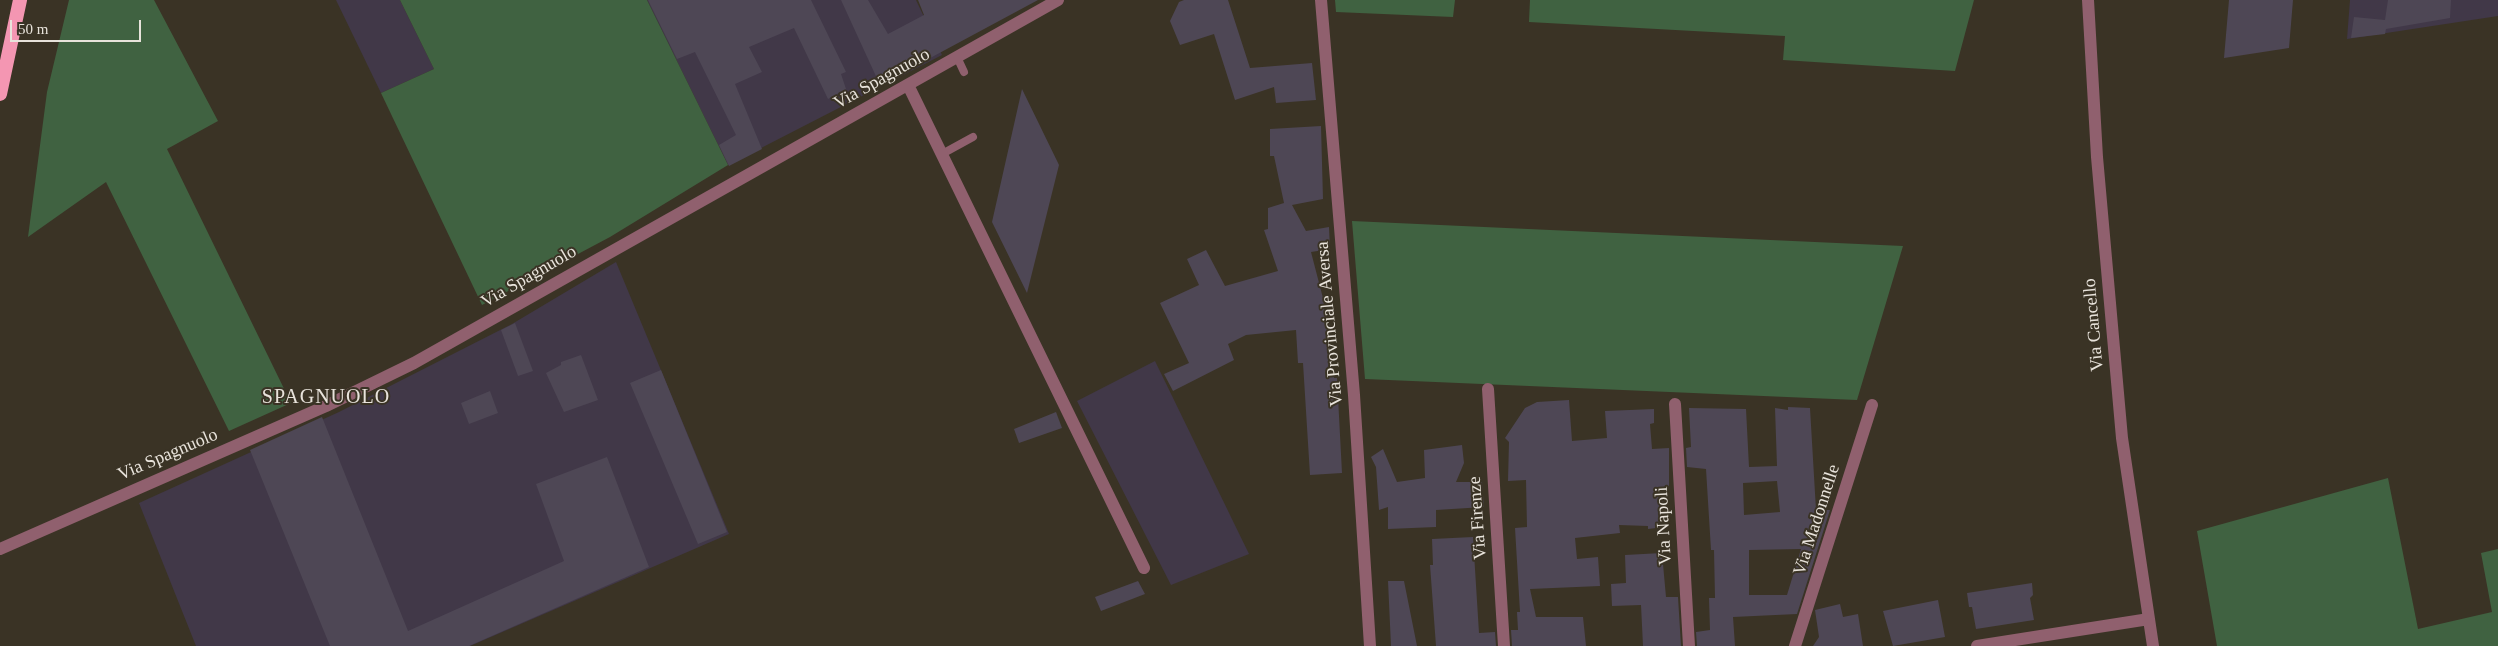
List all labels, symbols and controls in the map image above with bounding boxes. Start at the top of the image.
scale bar [12,10,144,42]
text: 50 m [18,21,48,37]
street label: Via Spagnuolo [830,44,934,114]
street label: Via Spagnuolo [478,241,580,313]
street label: Via Provinciale Aversa [1312,241,1348,407]
street label: Via Cancello [2079,278,2109,372]
district label: SPAGNUOLO [261,386,391,410]
street label: Via Spagnuolo [115,424,221,486]
street label: Via Madonnelle [1789,462,1845,578]
street label: Via Firenze [1464,476,1492,560]
street label: Via Napoli [1651,486,1677,566]

